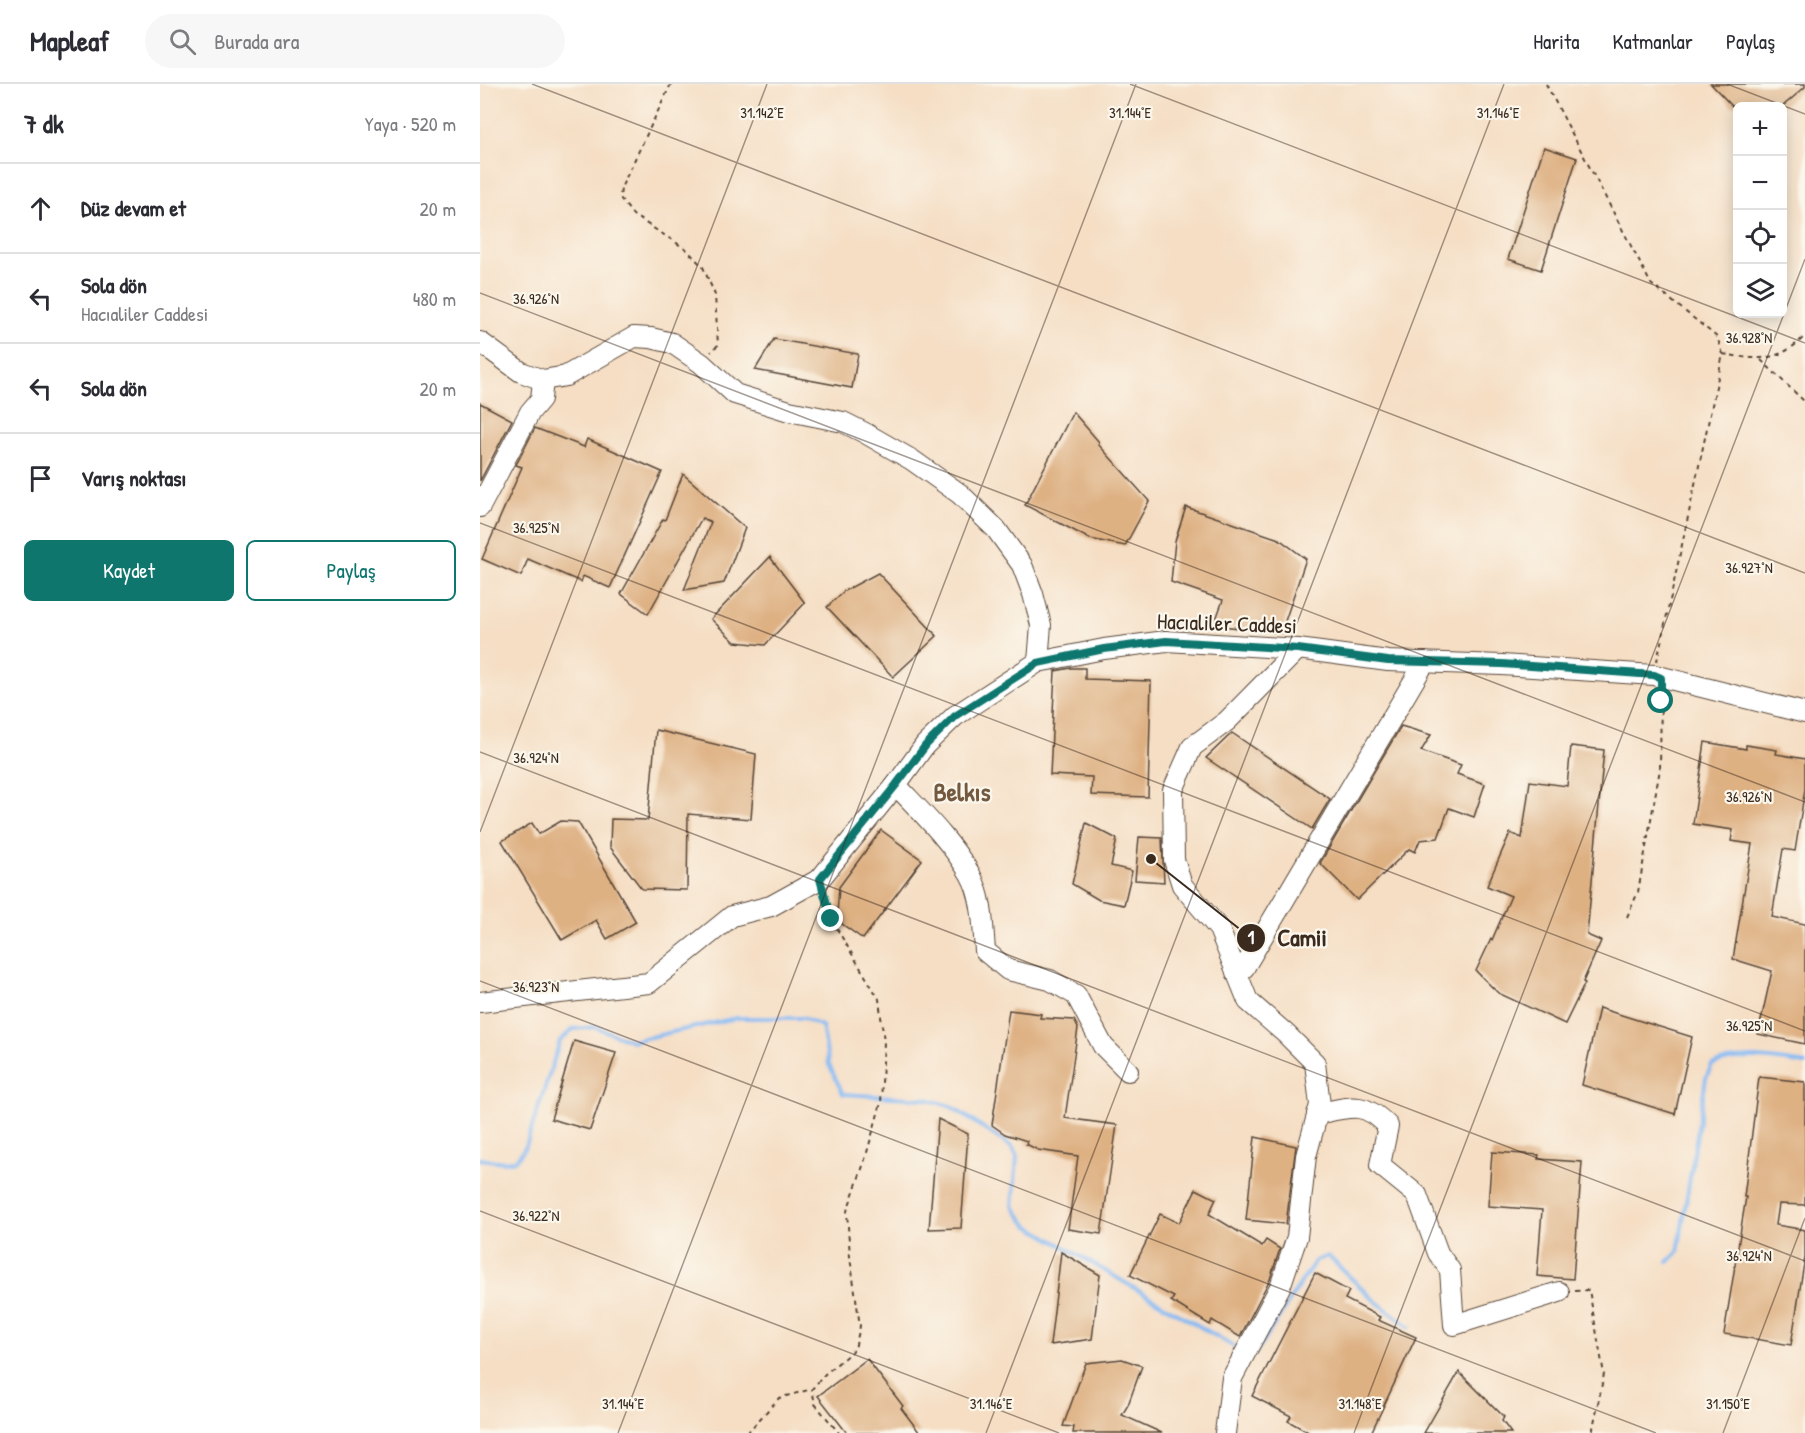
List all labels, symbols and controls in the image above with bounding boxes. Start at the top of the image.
search box [145,14,565,68]
text: Mapleaf [30,22,109,60]
icon: search [166,25,199,58]
text: Burada ara [214,26,299,56]
text: Harita [1533,27,1580,56]
text: Katmanlar [1613,27,1693,56]
text: Paylaş [1726,27,1775,56]
text: 31.142°E [740,102,784,123]
text: 31.144°E [1109,102,1151,123]
text: 31.146°E [1477,102,1520,123]
map controls [1733,102,1787,318]
button: + [1733,102,1787,156]
text: 7 dk [24,106,64,141]
text: Yaya · 520 m [365,110,456,137]
button: − [1733,156,1787,210]
icon: ahead [24,192,57,225]
text: Düz devam et [81,193,186,223]
text: 20 m [419,195,456,222]
button: locate [1733,210,1787,264]
button: layers [1733,264,1787,318]
text: Sola dön [81,270,147,300]
icon: left [24,282,57,315]
text: 480 m [413,285,456,312]
text: 36.926°N [513,288,559,309]
text: Hacıaliler Caddesi [81,300,208,327]
text: 36.928°N [1726,327,1772,348]
icon: left [24,372,57,405]
text: Sola dön [81,373,147,403]
text: 20 m [419,375,456,402]
icon: arrive [24,462,57,495]
text: Varış noktası [81,463,186,493]
text: 36.925°N [513,517,559,538]
button: Kaydet [24,540,234,601]
button: Paylaş [246,540,456,601]
text: 36.927°N [1725,557,1773,578]
street label: Hacıaliler Caddesi [1157,606,1297,640]
route start [1647,687,1673,713]
text: 36.924°N [513,747,559,768]
district label: Belkıs [933,774,991,809]
text: 36.926°N [1726,786,1772,807]
route end [817,905,843,931]
callout: Camii [1236,917,1339,959]
text: Camii [1277,921,1327,953]
text: 1 [1248,925,1255,950]
text: 36.923°N [513,976,559,997]
text: 36.925°N [1726,1015,1772,1036]
text: 36.922°N [513,1205,559,1226]
text: 36.924°N [1726,1245,1772,1266]
text: 31.144°E [602,1393,644,1414]
text: 31.146°E [970,1393,1013,1414]
text: 31.148°E [1338,1393,1382,1414]
text: 31.150°E [1706,1393,1750,1414]

